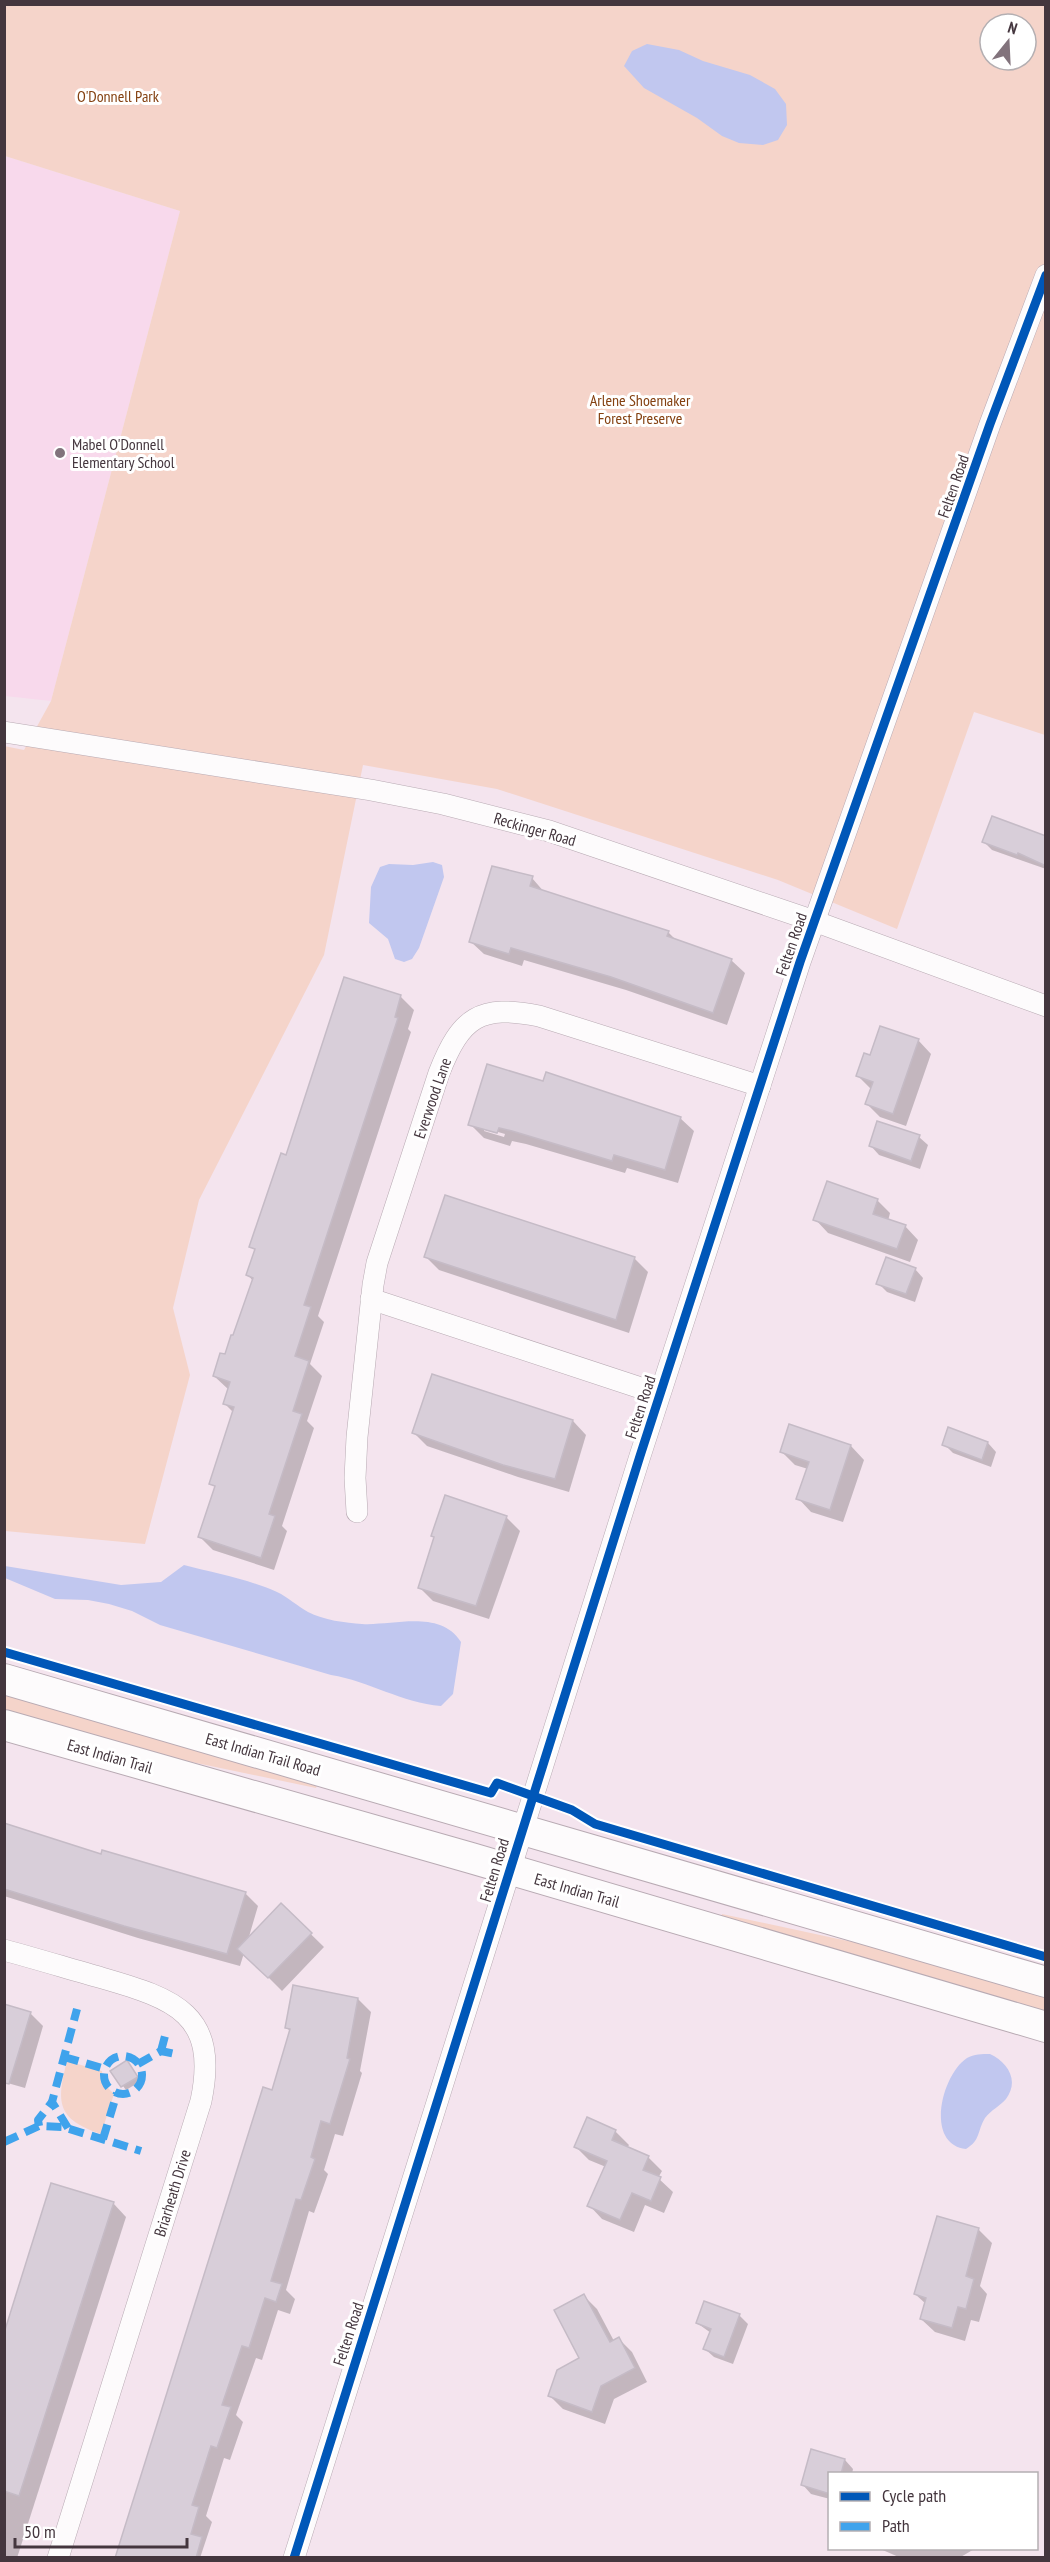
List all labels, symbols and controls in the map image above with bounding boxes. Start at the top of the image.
north arrow [978,12,1038,72]
text: N [1005,17,1020,39]
park label: O'Donnell Park [77,86,160,106]
park label: Arlene Shoemaker Forest Preserve [590,390,691,428]
place label: Mabel O'Donnell Elementary School [72,434,175,472]
marker: Mabel O'Donnell Elementary School [53,446,67,460]
street label: Felten Road [933,452,973,520]
street label: Reckinger Road [492,808,578,850]
street label: Felten Road [771,910,811,978]
street label: Everwood Lane [409,1055,455,1141]
street label: Felten Road [620,1373,660,1441]
street label: East Indian Trail Road [203,1728,323,1780]
street label: East Indian Trail [65,1734,155,1778]
street label: Felten Road [475,1836,513,1904]
street label: East Indian Trail [532,1868,622,1912]
street label: Briarheath Drive [149,2147,195,2239]
street label: Felten Road [328,2300,368,2368]
legend [828,2472,1038,2550]
text: Cycle path [882,2484,946,2507]
scale bar [15,2511,188,2549]
text: Path [882,2514,910,2537]
text: 50 m [24,2520,56,2543]

